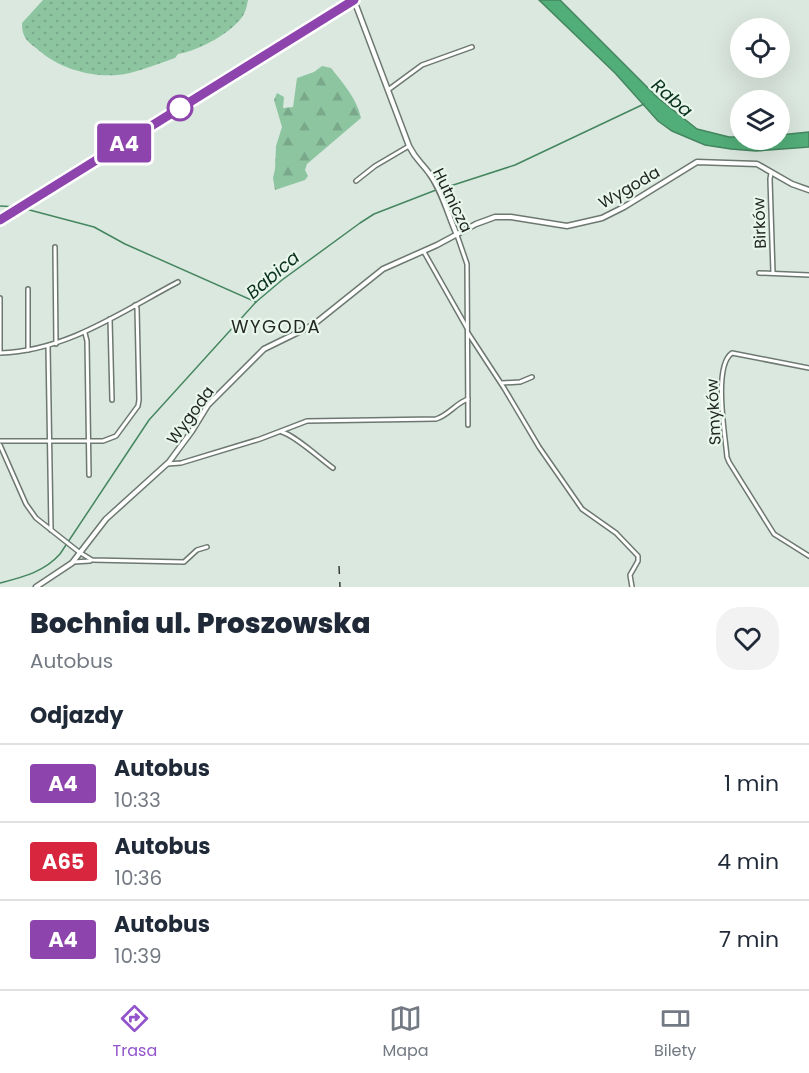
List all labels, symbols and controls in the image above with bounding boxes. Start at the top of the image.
map controls [730,18,790,150]
button: locate [730,18,790,78]
water label: Raba [646,73,698,123]
button: layers [730,90,790,150]
unlabelled marker [167,95,193,121]
line badge: A4 [97,124,151,162]
text: A4 [109,129,139,158]
street label: Wygoda [594,161,664,214]
street label: Hutnicza [427,164,478,236]
street label: Birków [747,197,772,249]
water label: Babica [241,245,305,304]
district label: WYGODA [231,314,321,339]
street label: Smyków [700,378,727,446]
street label: Wygoda [161,381,219,449]
text: Bochnia ul. Proszowska [30,604,371,643]
button: heart [716,607,779,670]
text: Autobus [30,647,113,675]
text: Odjazdy [30,700,123,731]
text: Autobus [114,753,210,784]
text: 1 min [724,768,779,799]
text: A4 [48,769,78,798]
text: 10:33 [114,786,161,814]
text: Autobus [115,831,211,862]
text: 4 min [717,846,779,877]
text: A65 [42,847,85,876]
text: 10:36 [115,864,162,892]
text: Autobus [114,909,210,940]
text: 7 min [719,924,779,955]
text: A4 [48,925,78,954]
text: 10:39 [114,942,162,970]
tab: Trasa [113,1002,157,1063]
tab: Mapa [382,1002,429,1063]
tab: Bilety [654,1002,696,1063]

